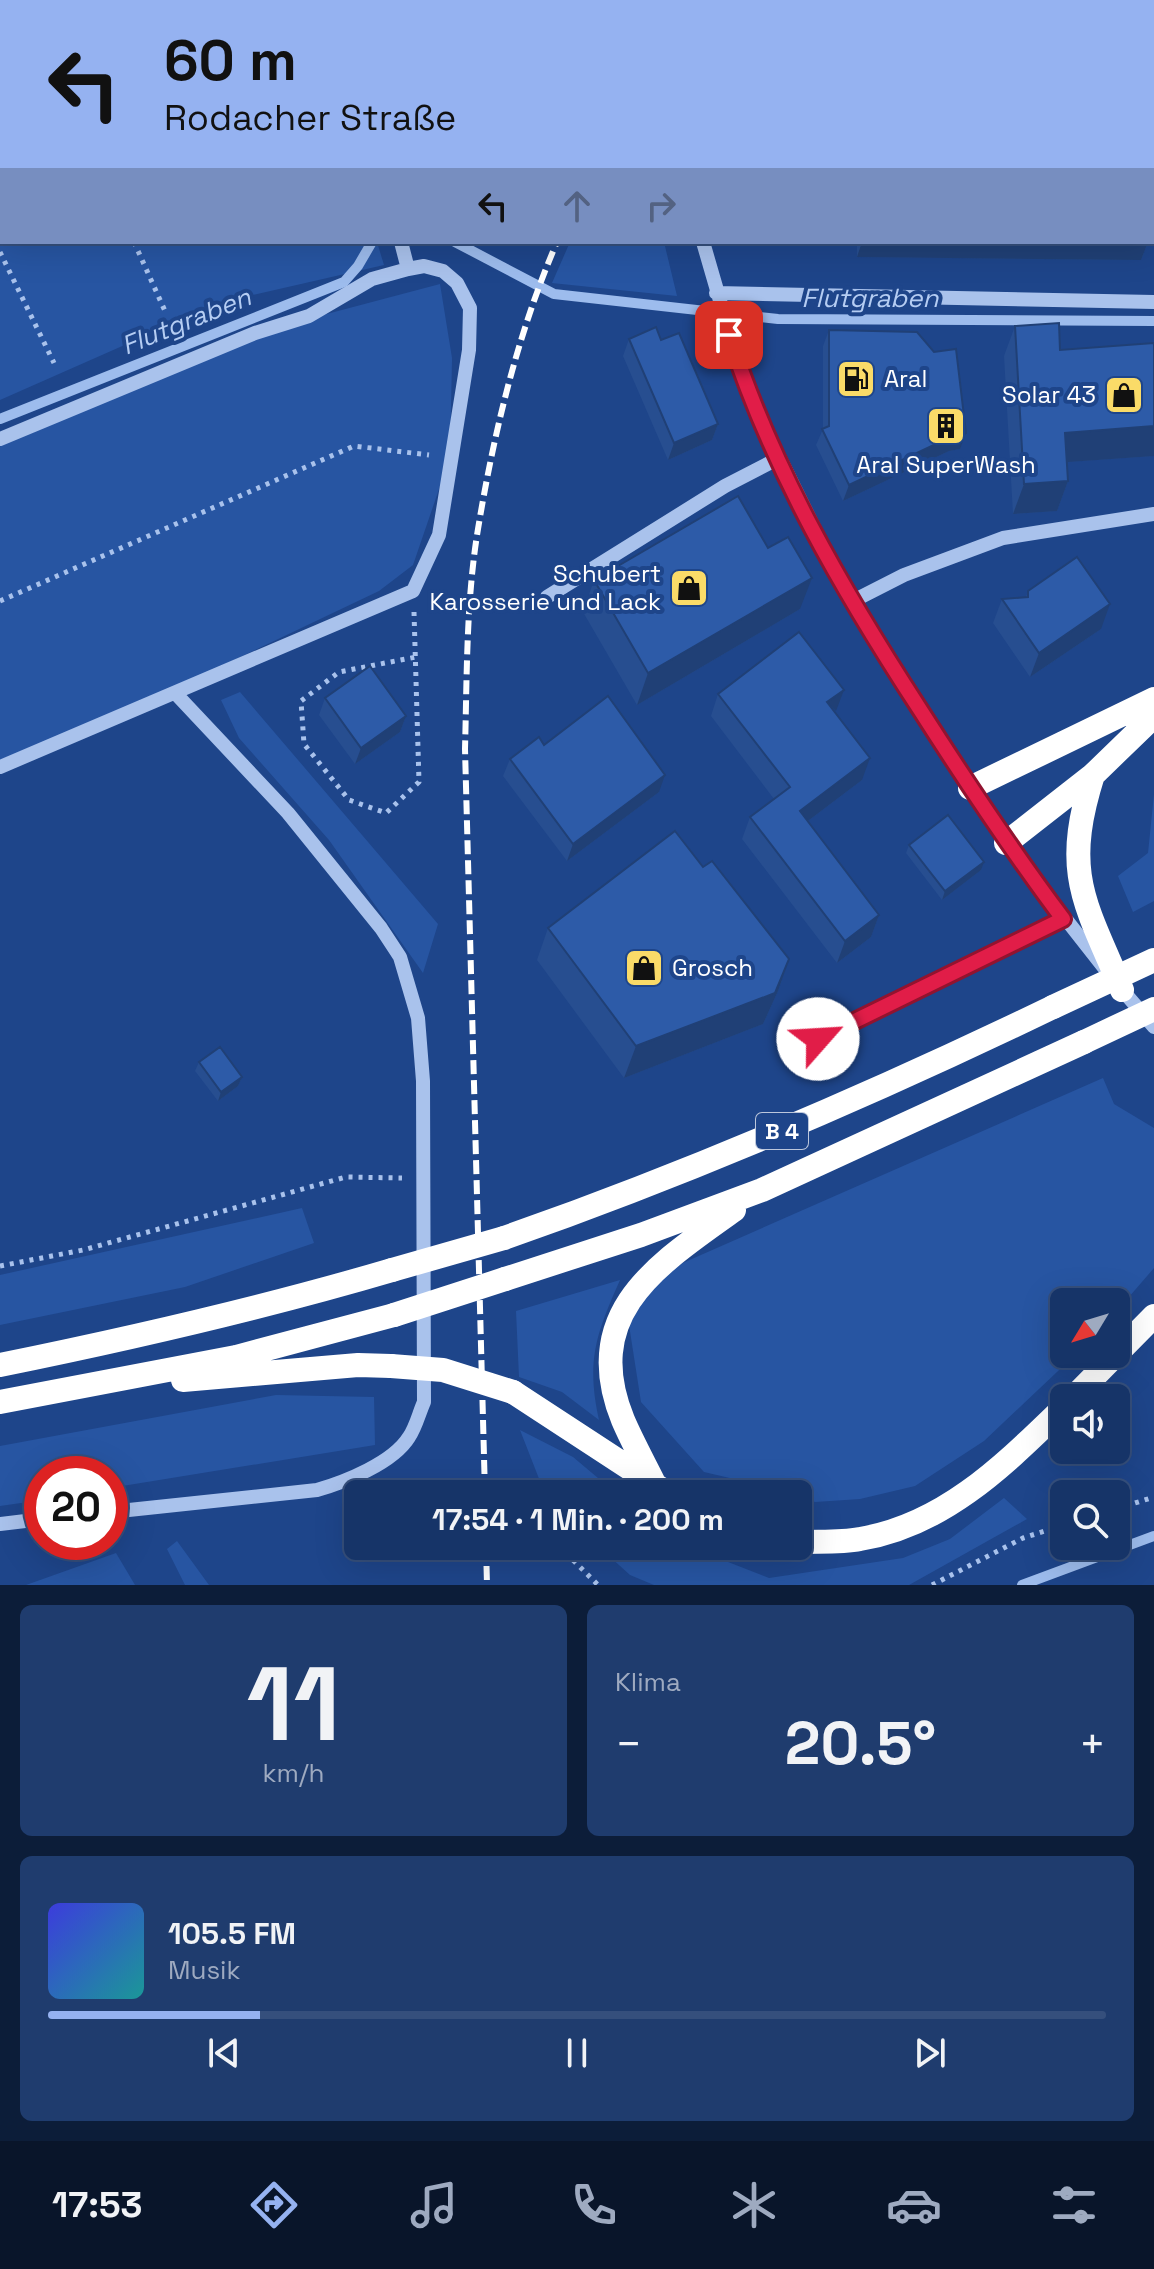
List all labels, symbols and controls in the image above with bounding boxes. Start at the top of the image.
text: 60 m [164,25,297,96]
icon: left [32,32,136,136]
text: Rodacher Straße [164,95,456,141]
icon: left [471,184,515,228]
icon: ahead [555,184,599,228]
icon: right [639,184,683,228]
water label: Flutgraben [116,279,257,362]
water label: Flutgraben [802,281,939,315]
pin [695,301,763,369]
icon: arrive [707,313,751,357]
fuel station icon: Aral [835,358,877,400]
place label: Aral [884,363,927,394]
shop icon: Solar 43 [1103,374,1145,416]
place label: Solar 43 [1002,379,1096,410]
building icon: Aral SuperWash [925,405,967,447]
place label: Aral SuperWash [856,449,1036,480]
place label: Schubert Karosserie und Lack [429,558,661,617]
shop icon: Schubert Karosserie und Lack [668,567,710,609]
shop icon: Grosch [623,947,665,989]
place label: Grosch [672,952,753,983]
position arrow [776,997,860,1081]
road number: B 4 [756,1113,808,1149]
north arrow [1050,1288,1130,1368]
map controls [1050,1288,1130,1560]
button: sound [1050,1384,1130,1464]
speed limit sign: 20 [24,1456,128,1560]
button: search [1050,1480,1130,1560]
text: 17:54 · 1 Min. · 200 m [432,1500,724,1539]
text: 11 [246,1638,341,1770]
text: Klima [615,1665,681,1699]
text: 20.5° [785,1705,936,1782]
text: − [615,1716,642,1772]
text: + [1079,1716,1106,1772]
text: km/h [263,1756,324,1790]
text: 105.5 FM [168,1914,296,1953]
text: Musik [168,1953,240,1987]
icon: previous [202,2031,246,2075]
icon: pause [555,2031,599,2075]
icon: next [908,2031,952,2075]
icon: directions [246,2177,302,2233]
icon: music [406,2177,462,2233]
icon: phone [566,2177,622,2233]
icon: climate [726,2177,782,2233]
icon: car [886,2177,942,2233]
icon: filters [1046,2177,1102,2233]
text: 17:53 [52,2182,142,2228]

